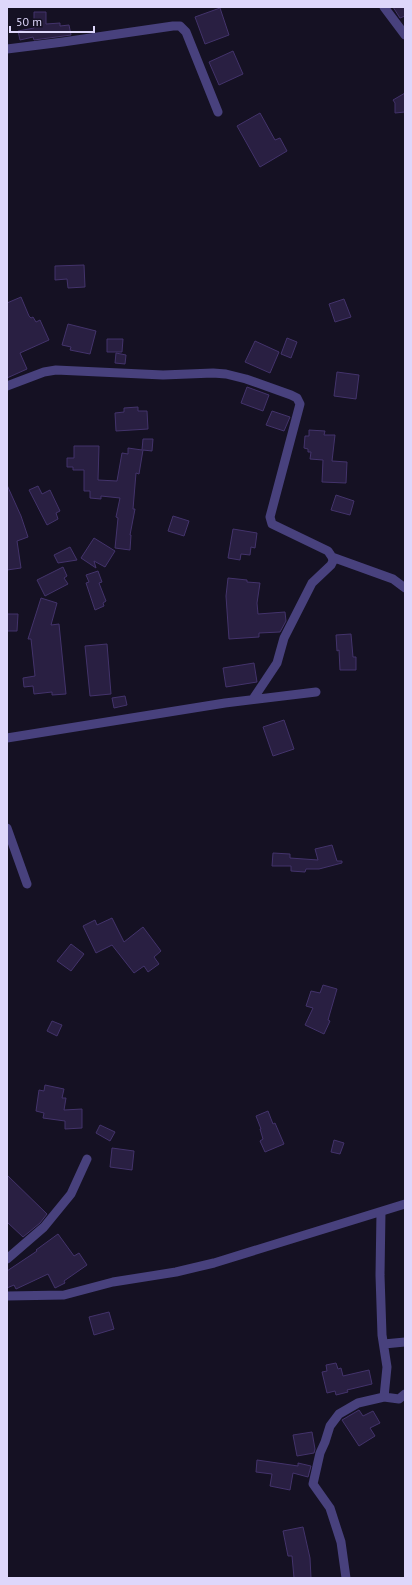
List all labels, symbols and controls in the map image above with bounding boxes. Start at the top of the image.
scale bar [10,8,94,34]
text: 50 m [16,14,42,29]

